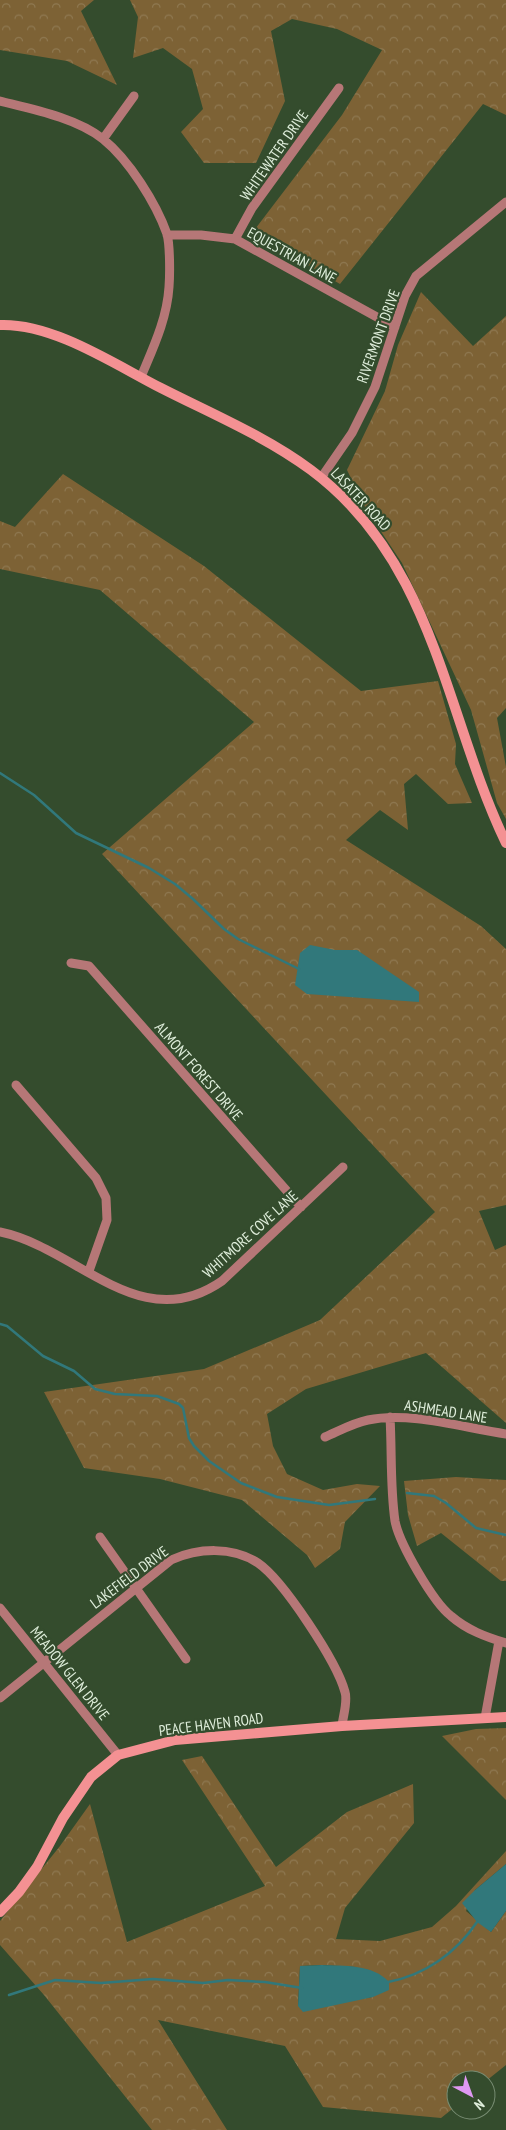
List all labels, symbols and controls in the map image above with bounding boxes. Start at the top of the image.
street label: WHITEWATER DRIVE [236,106,312,204]
street label: EQUESTRIAN LANE [244,223,340,287]
street label: RIVERMONT DRIVE [352,286,404,386]
street label: LASATER ROAD [327,464,395,535]
street label: ALMONT FOREST DRIVE [151,1018,247,1124]
street label: WHITMORE COVE LANE [198,1186,302,1282]
street label: ASHMEAD LANE [403,1395,489,1427]
street label: LAKEFIELD DRIVE [86,1542,172,1612]
street label: MEADOW GLEN DRIVE [26,1622,114,1724]
street label: PEACE HAVEN ROAD [158,1708,265,1740]
north arrow [446,2070,496,2120]
text: N [471,2096,488,2114]

